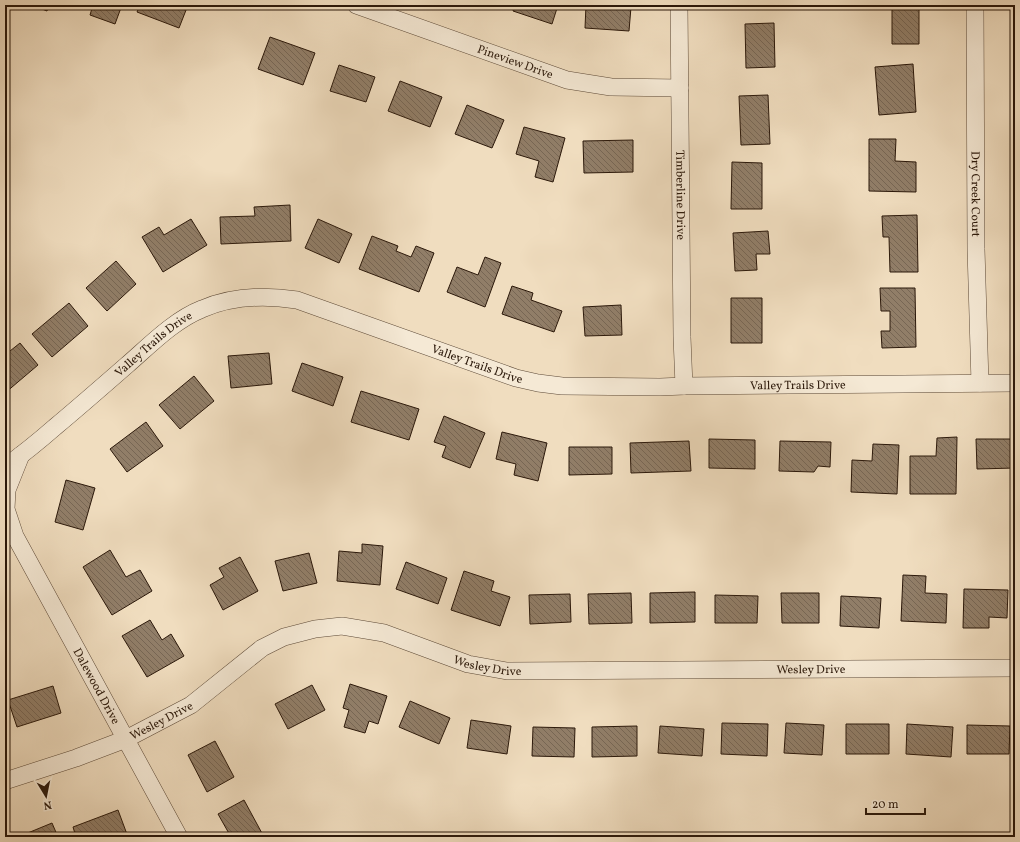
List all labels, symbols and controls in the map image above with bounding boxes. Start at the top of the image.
street label: Pineview Drive [475,42,555,84]
street label: Timberline Drive [671,150,688,240]
street label: Dry Creek Court [967,151,983,237]
street label: Valley Trails Drive [112,308,196,381]
street label: Valley Trails Drive [429,341,524,388]
street label: Valley Trails Drive [750,378,846,394]
street label: Dalewood Drive [69,646,123,728]
street label: Wesley Drive [451,652,522,680]
street label: Wesley Drive [776,662,846,678]
street label: Wesley Drive [128,698,196,744]
north arrow [26,776,66,816]
scale bar [866,790,925,816]
text: N [42,796,53,812]
text: 20 m [872,797,899,813]

